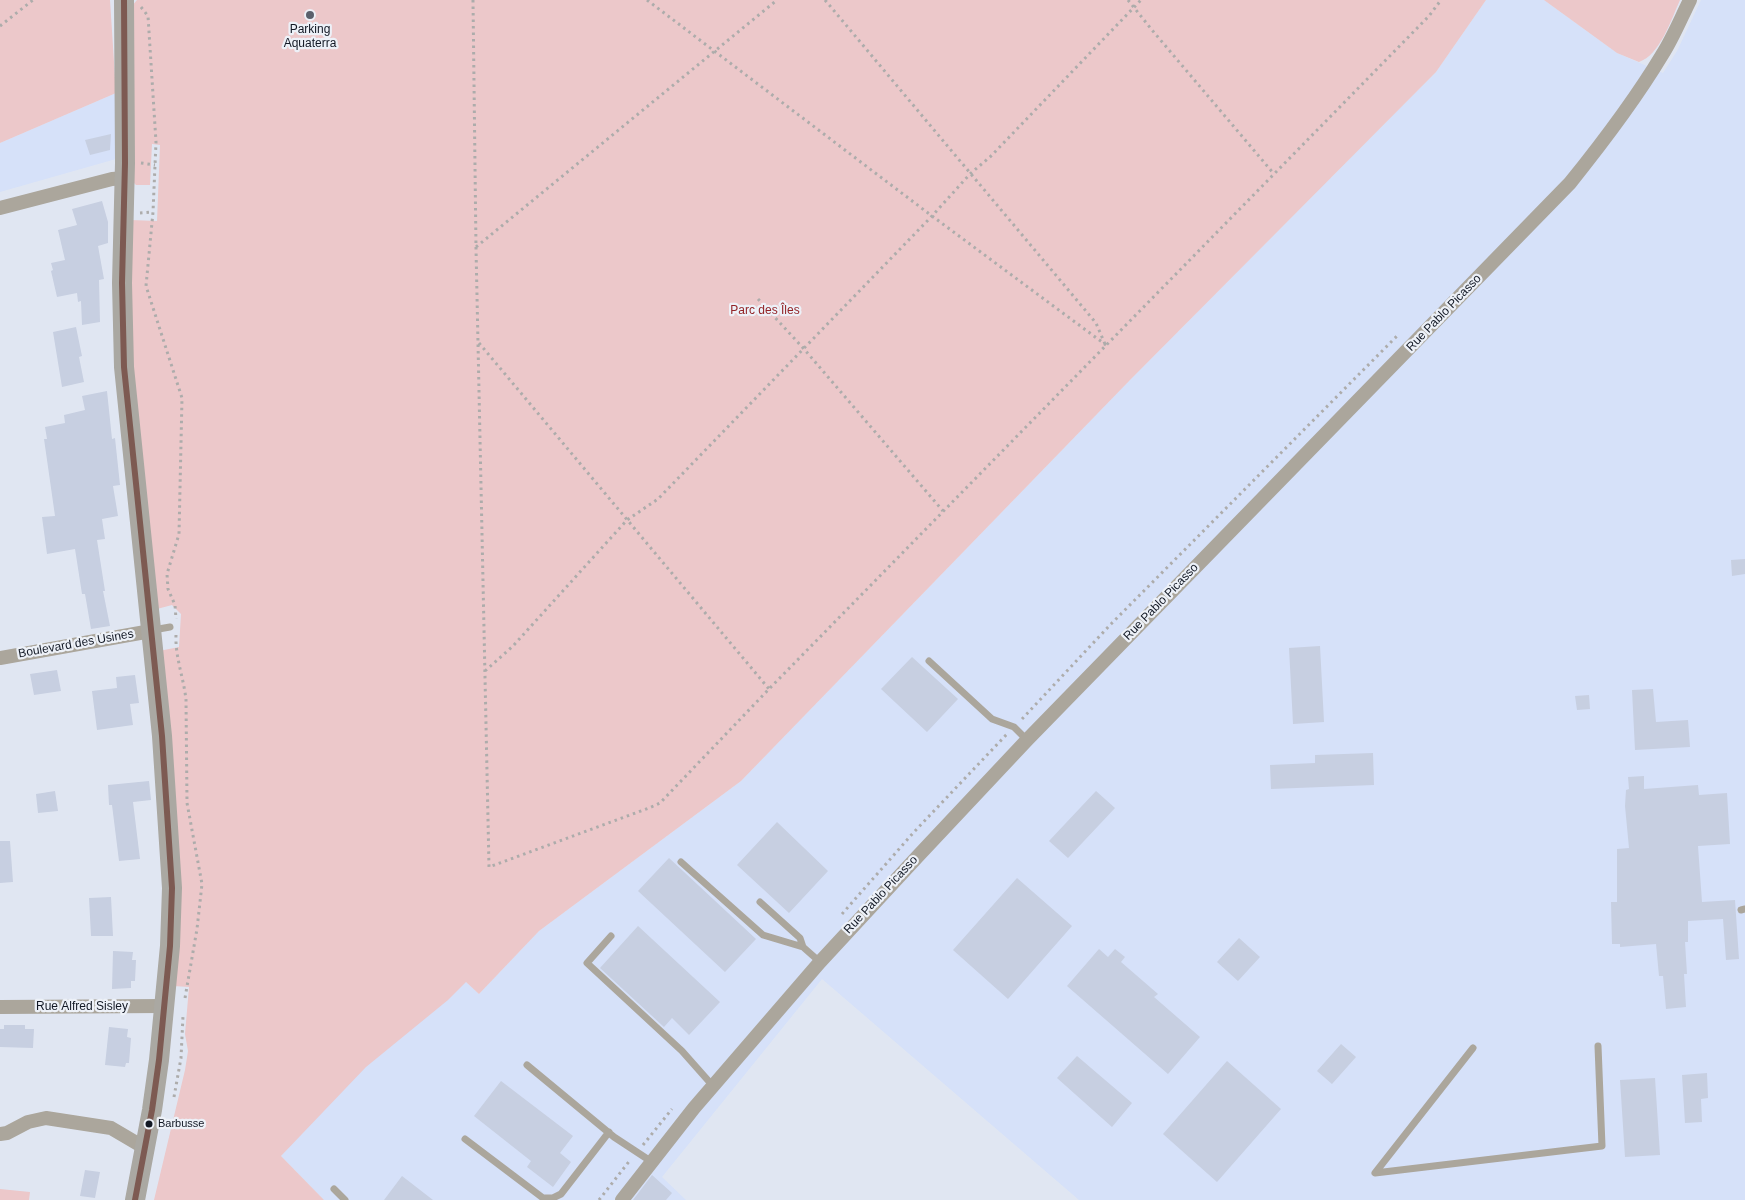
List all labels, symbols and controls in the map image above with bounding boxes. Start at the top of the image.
marker: Parking Aquaterra [304,9,316,21]
place label: Parking Aquaterra [284,23,336,51]
street label: Rue Pablo Picasso [1404,272,1484,354]
park label: Parc des Îles [730,304,800,318]
street label: Rue Pablo Picasso [1121,561,1201,643]
street label: Boulevard des Usines [17,627,135,661]
street label: Rue Pablo Picasso [841,853,921,937]
street label: Rue Alfred Sisley [36,1000,128,1014]
place label: Barbusse [158,1117,204,1131]
marker: Barbusse [144,1119,154,1129]

